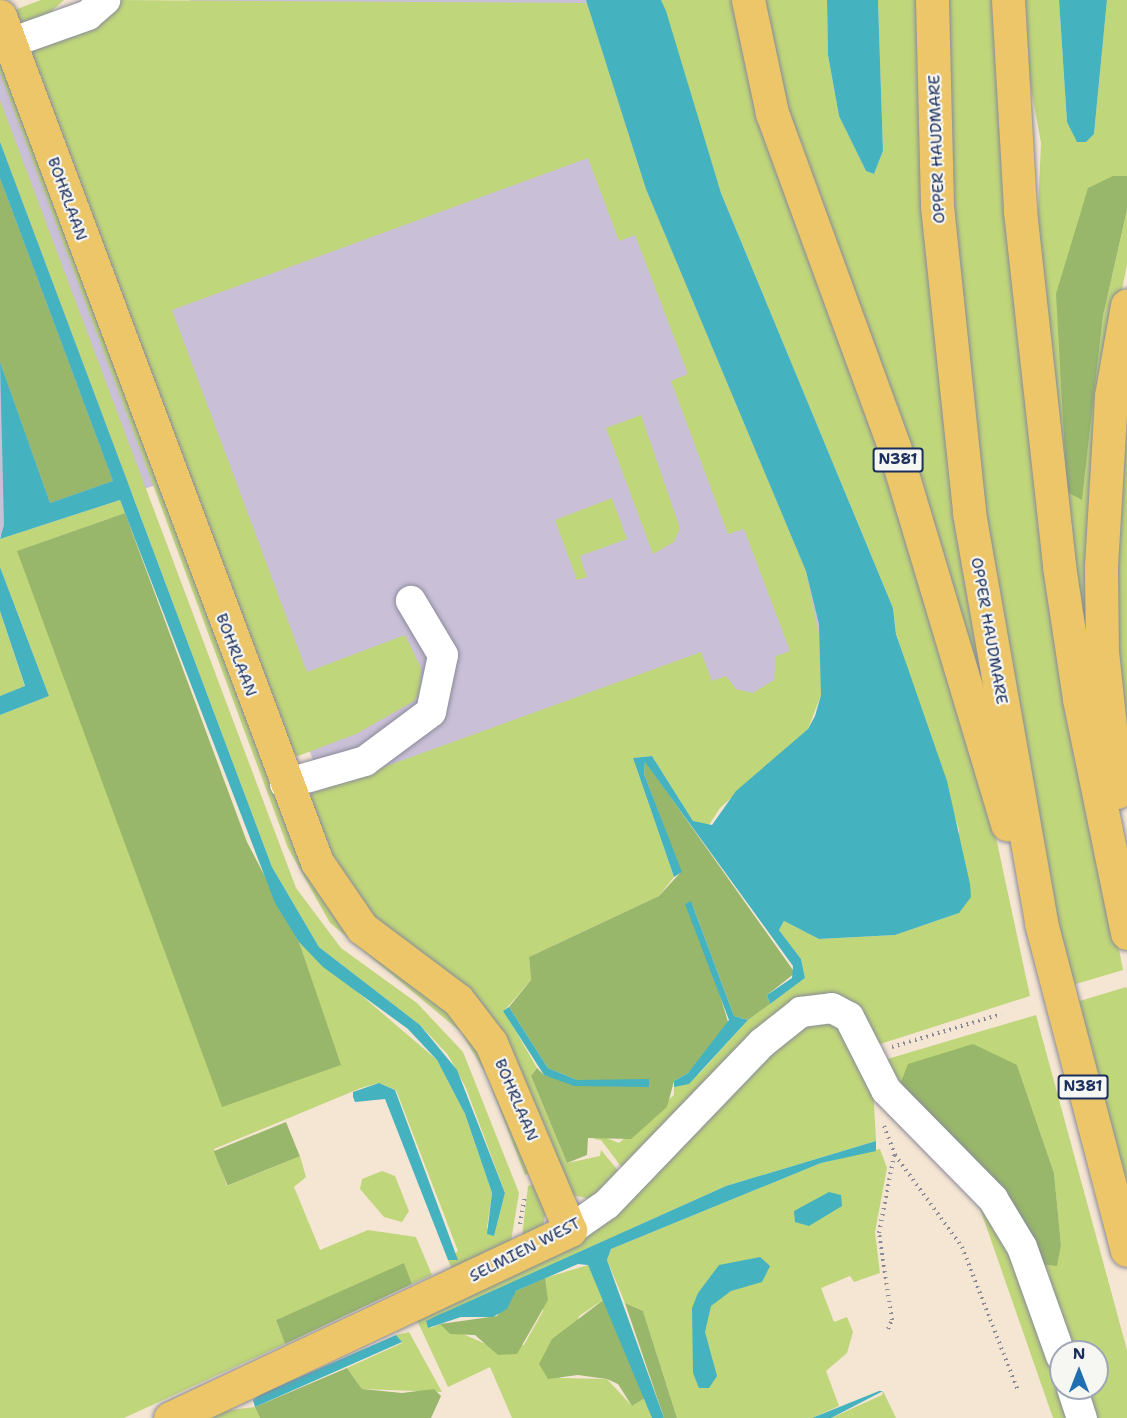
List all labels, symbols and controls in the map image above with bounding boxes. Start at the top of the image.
street label: OPPER HAUDMARE [925,74,949,224]
street label: BOHRLAAN [43,155,91,243]
road number: N381 [872,448,924,472]
street label: OPPER HAUDMARE [967,556,1011,706]
street label: BOHRLAAN [211,611,261,699]
street label: BOHRLAAN [490,1056,542,1144]
road number: N381 [1058,1075,1108,1099]
street label: SELMIEN WEST [466,1214,584,1286]
north arrow [1049,1340,1109,1400]
text: N [1073,1343,1085,1364]

